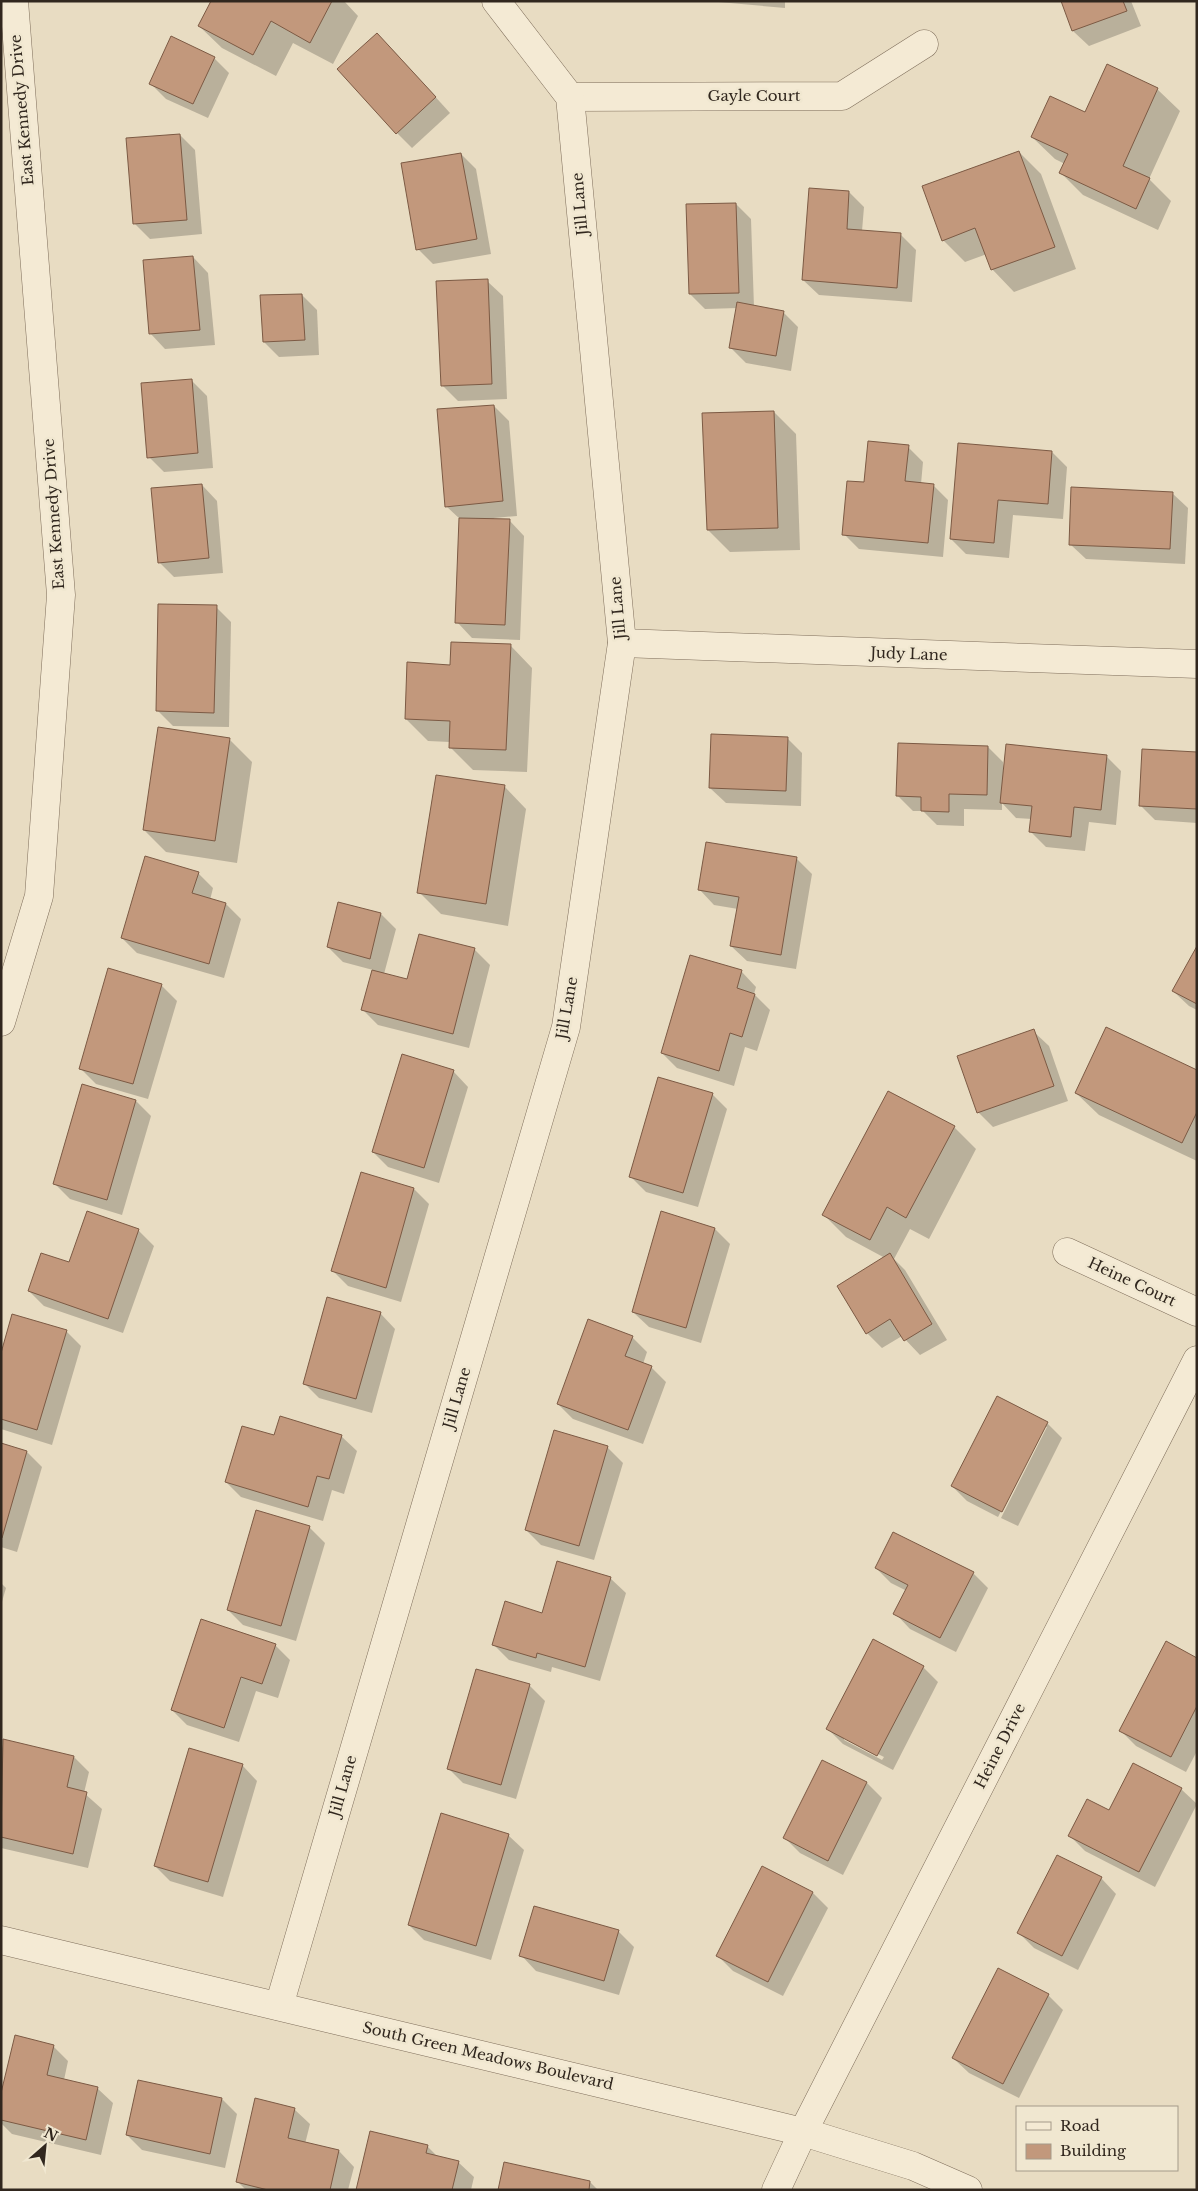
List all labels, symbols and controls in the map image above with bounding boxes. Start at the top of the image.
street label: East Kennedy Drive [5,34,38,186]
street label: Gayle Court [708,86,801,105]
street label: Jill Lane [567,172,592,238]
street label: East Kennedy Drive [39,438,68,590]
street label: Jill Lane [605,576,630,642]
street label: Judy Lane [868,643,948,664]
street label: Jill Lane [551,975,581,1043]
street label: Heine Court [1085,1253,1180,1310]
street label: Jill Lane [438,1365,474,1433]
street label: Heine Drive [970,1700,1029,1792]
street label: Jill Lane [324,1753,360,1821]
street label: South Green Meadows Boulevard [361,2017,615,2094]
legend [1016,2106,1178,2171]
text: Road [1060,2116,1100,2135]
north arrow [20,2121,70,2171]
text: N [41,2123,61,2145]
text: Building [1060,2141,1127,2160]

